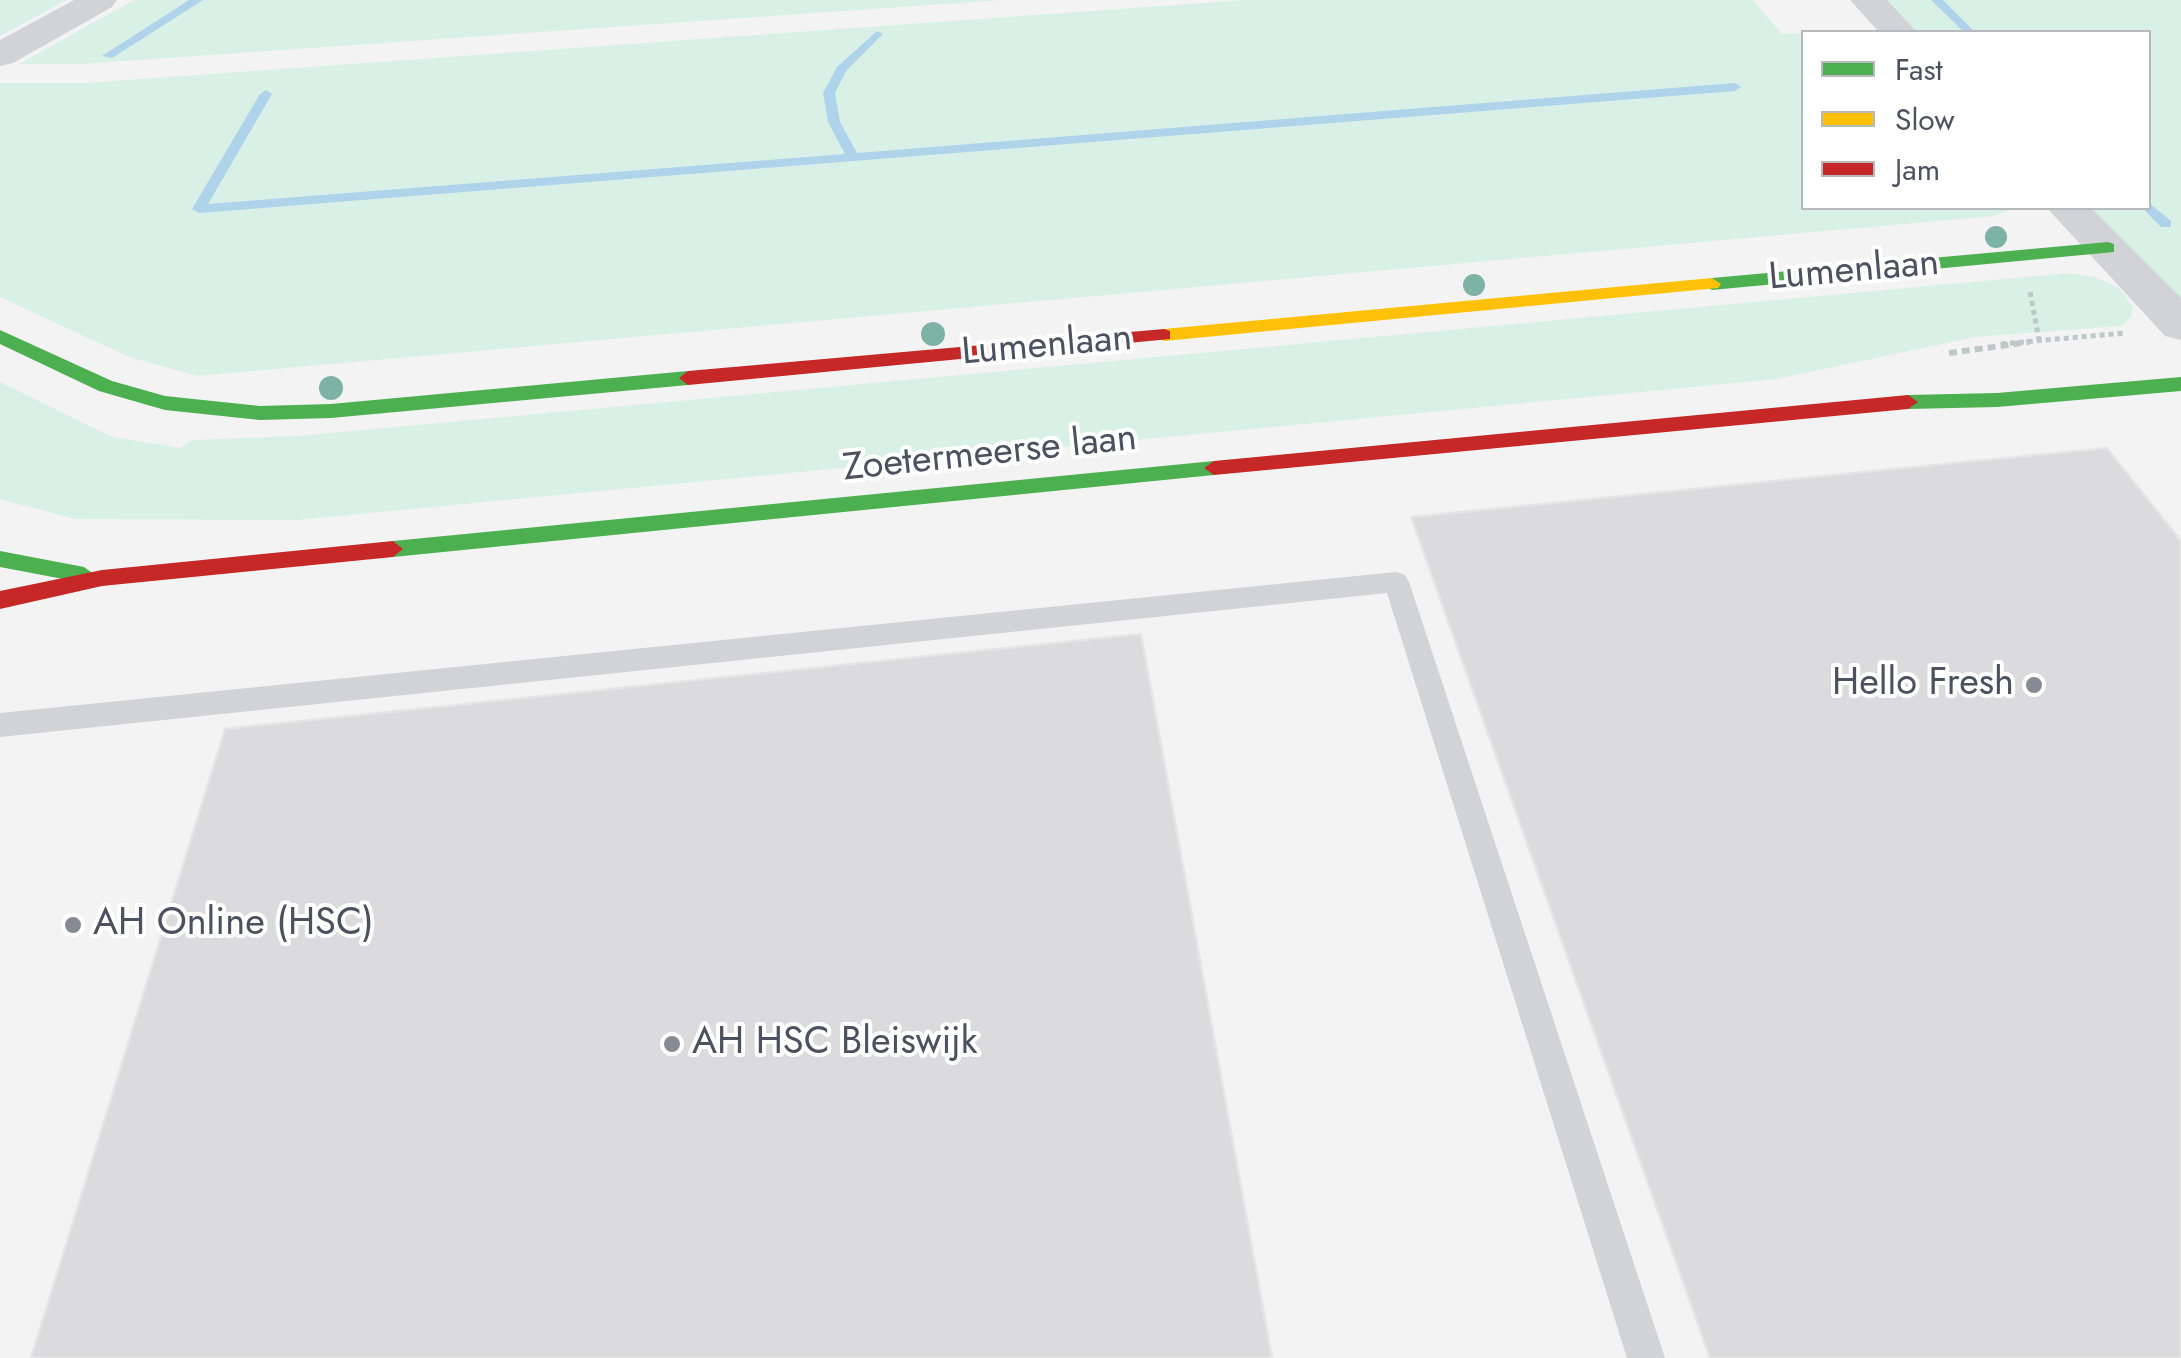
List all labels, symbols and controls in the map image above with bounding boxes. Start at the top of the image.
legend [1801,30,2151,210]
text: Fast [1895,48,1943,91]
text: Slow [1895,98,1955,141]
text: Jam [1895,148,1940,191]
street label: Lumenlaan [1767,242,1941,302]
street label: Lumenlaan [960,317,1134,377]
street label: Zoetermeerse laan [841,417,1139,493]
place label: Hello Fresh [1832,662,2014,708]
marker: Hello Fresh [2023,674,2045,696]
place label: AH Online (HSC) [93,902,374,948]
marker: AH Online (HSC) [62,914,84,936]
place label: AH HSC Bleiswijk [692,1021,978,1067]
marker: AH HSC Bleiswijk [661,1033,683,1055]

